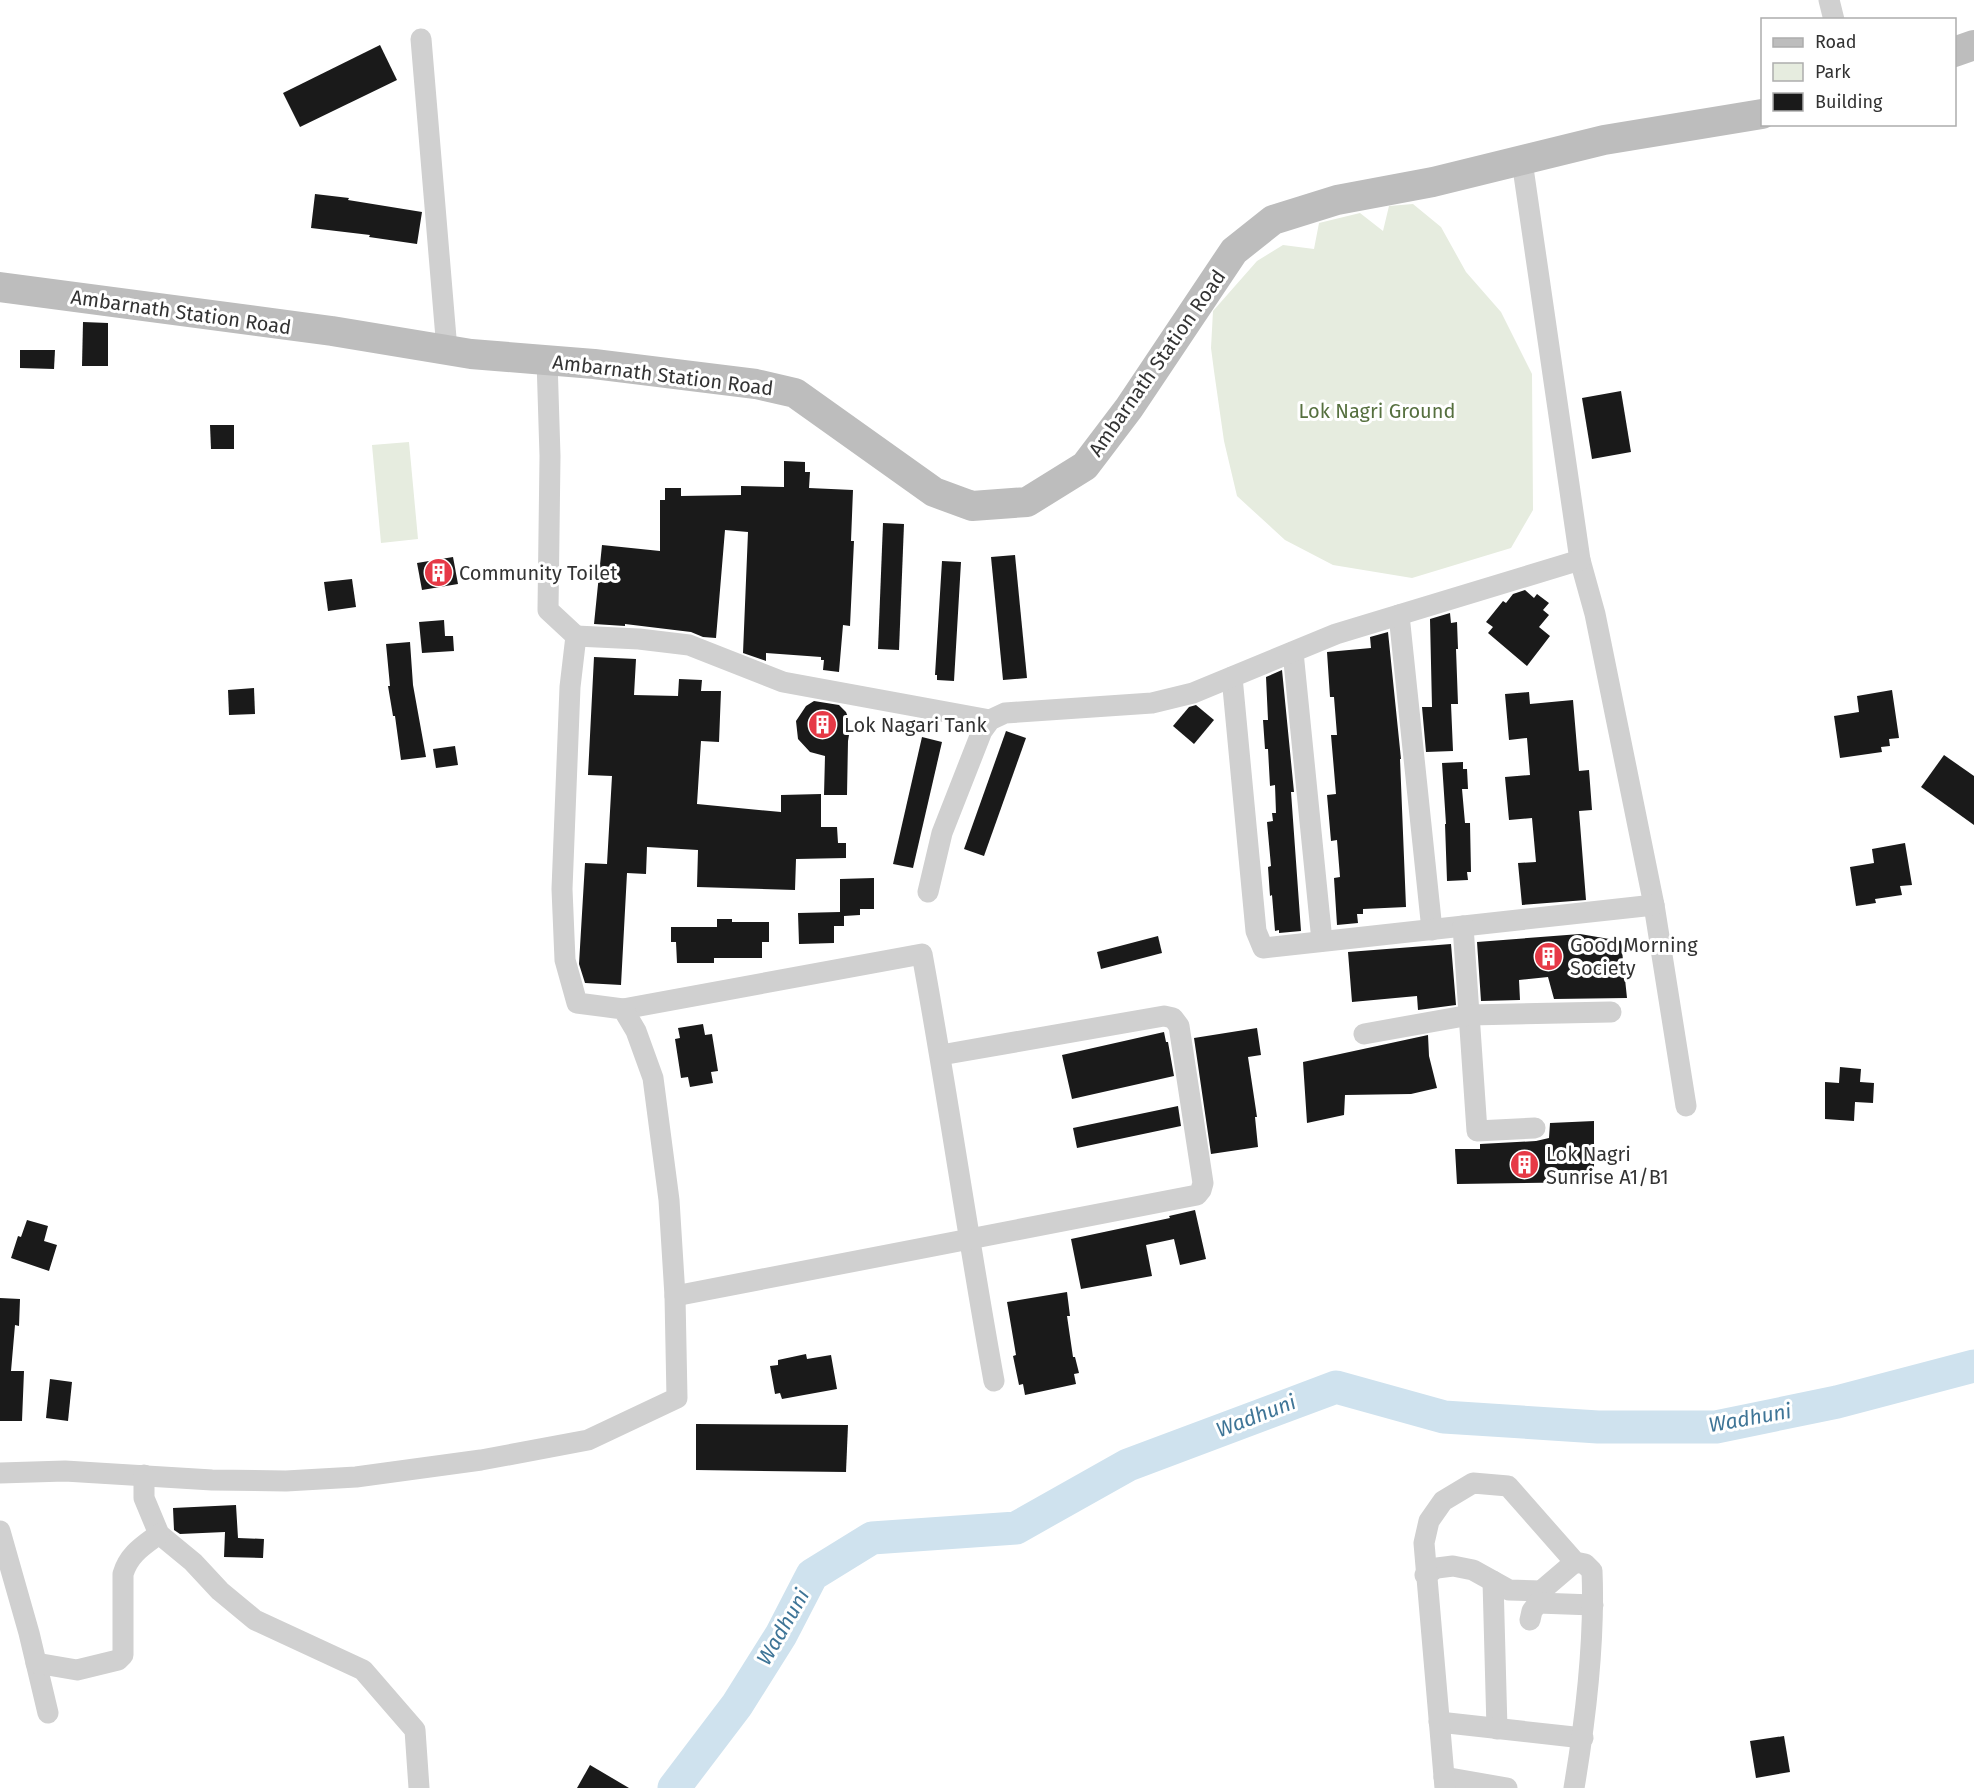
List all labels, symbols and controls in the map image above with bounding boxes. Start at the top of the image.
legend [1761,18,1956,126]
text: Road [1815,31,1857,53]
text: Park [1815,61,1851,83]
text: Building [1815,91,1883,113]
street label: Ambarnath Station Road [1083,265,1231,461]
street label: Ambarnath Station Road [69,285,293,339]
street label: Ambarnath Station Road [551,350,775,400]
park label: Lok Nagri Ground [1299,399,1455,423]
building icon: Community Toilet [422,557,454,589]
place label: Community Toilet [459,561,618,585]
building icon: Lok Nagari Tank [807,709,839,741]
place label: Lok Nagari Tank [844,713,988,737]
place label: Good Morning Society [1570,933,1698,980]
building icon: Good Morning Society [1533,940,1565,972]
place label: Lok Nagri Sunrise A1/B1 [1546,1142,1669,1189]
building icon: Lok Nagri Sunrise A1/B1 [1509,1149,1541,1181]
water label: Wadhuni [1212,1389,1300,1443]
water label: Wadhuni [1707,1398,1794,1438]
water label: Wadhuni [751,1584,815,1670]

